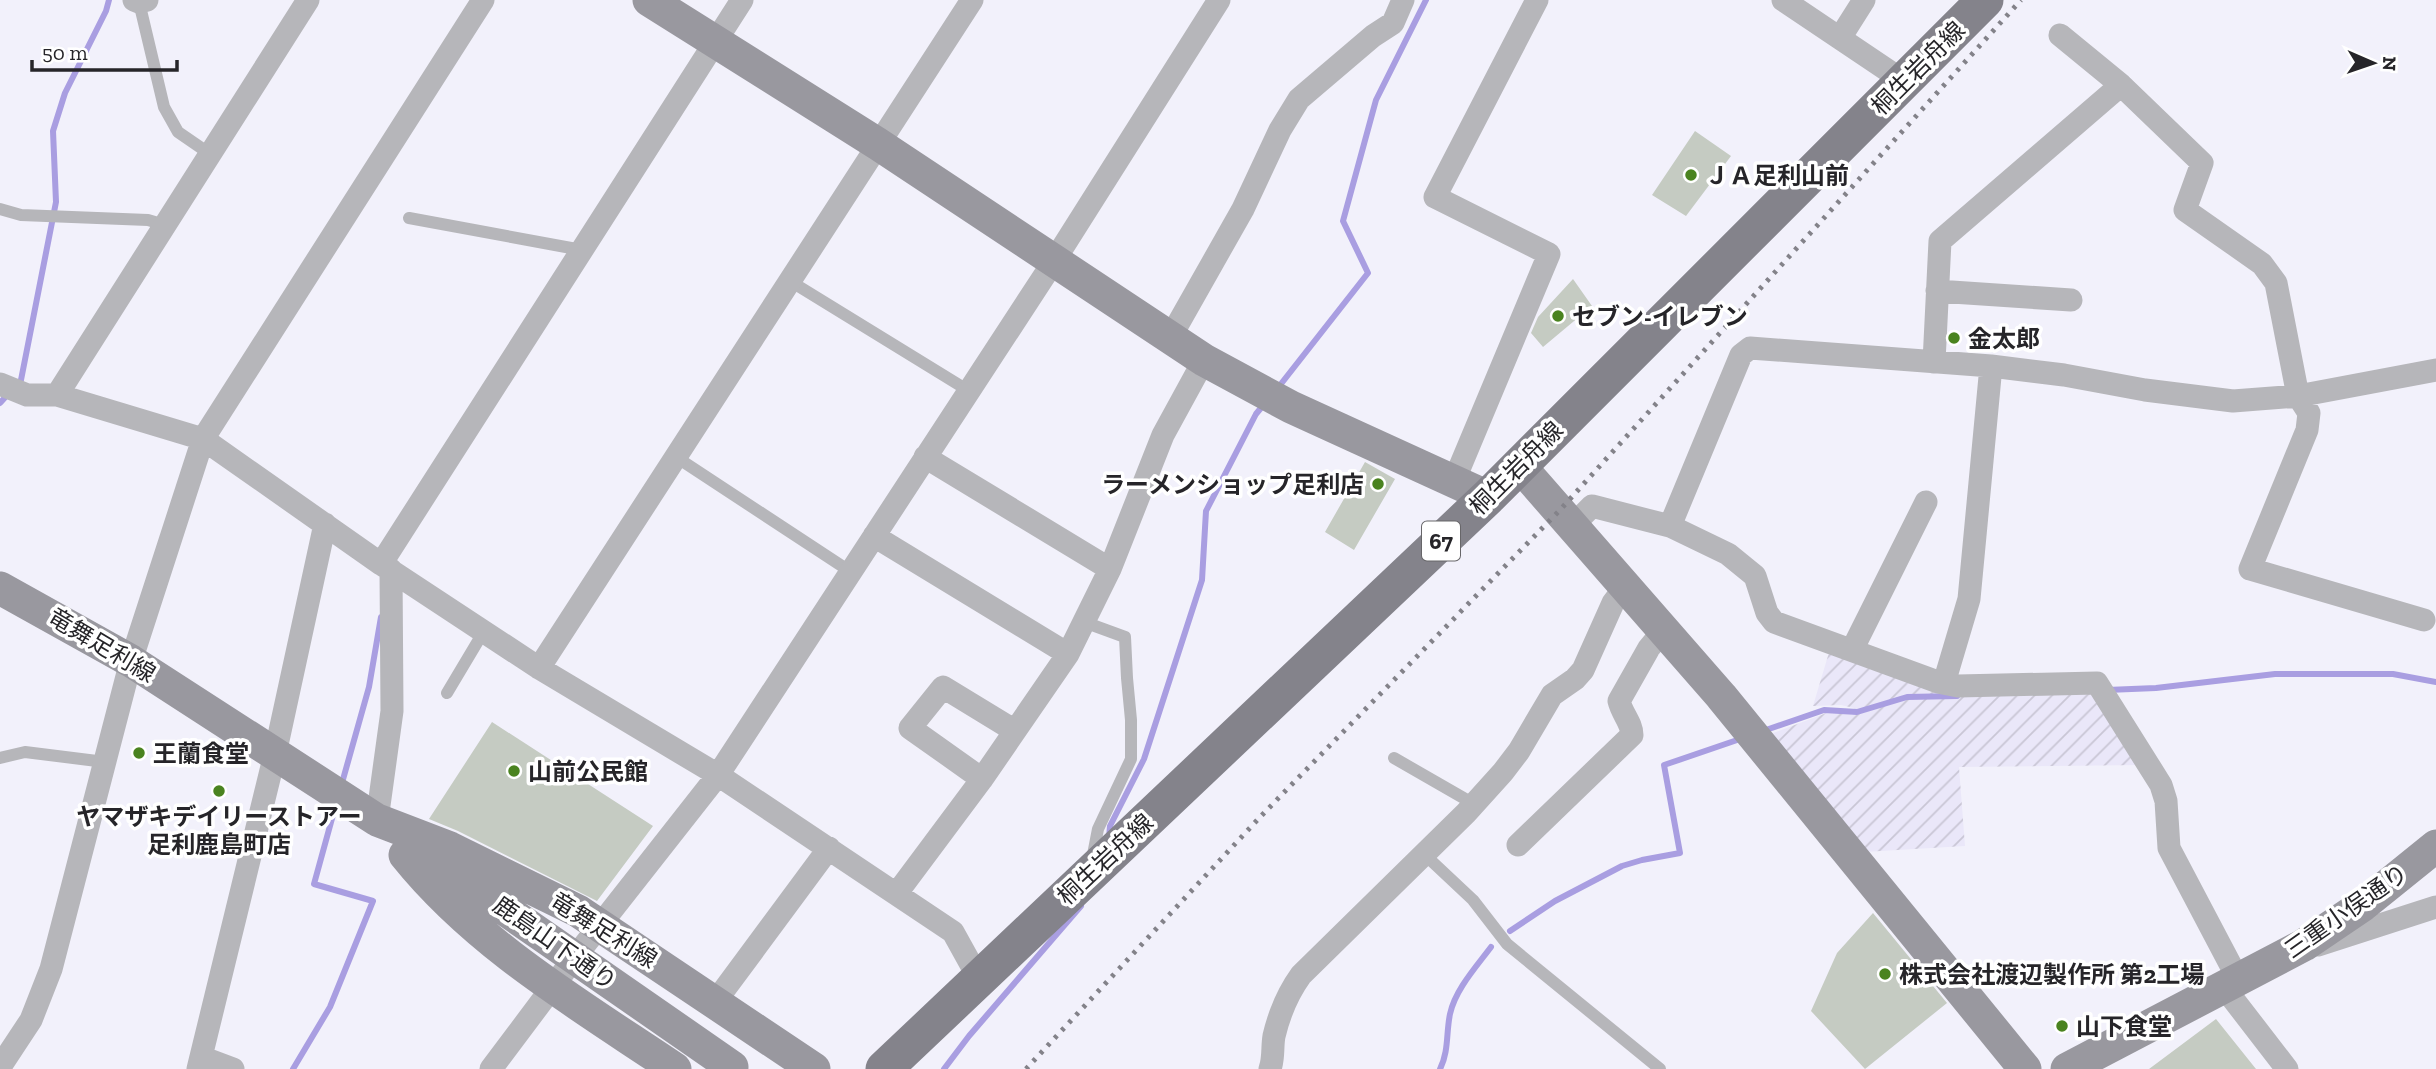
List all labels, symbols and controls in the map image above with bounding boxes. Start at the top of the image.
street label: 桐生岩舟線 [1865,15,1971,121]
scale bar [32,28,177,72]
north arrow [2338,28,2408,98]
text: 50 m [42,40,88,65]
text: N [2378,56,2401,71]
place label: ＪＡ足利山前 [1705,161,1849,190]
marker: ＪＡ足利山前 [1683,167,1699,183]
place label: セブン-イレブン [1572,302,1748,331]
marker: セブン-イレブン [1550,308,1566,324]
place label: 金太郎 [1968,324,2040,353]
marker: 金太郎 [1946,330,1962,346]
street label: 桐生岩舟線 [1463,415,1569,521]
place label: ラーメンショップ足利店 [1101,470,1364,499]
marker: ラーメンショップ足利店 [1370,476,1386,492]
road number: 67 [1422,522,1460,561]
street label: 竜舞足利線 [43,602,161,688]
place label: 王蘭食堂 [153,739,249,768]
marker: 王蘭食堂 [131,745,147,761]
place label: 山前公民館 [528,757,648,786]
marker: 山前公民館 [506,763,522,779]
marker: ヤマザキデイリーストアー 足利鹿島町店 [211,783,227,799]
place label: ヤマザキデイリーストアー 足利鹿島町店 [76,802,362,859]
street label: 桐生岩舟線 [1051,807,1159,911]
street label: 三重小俣通り [2279,858,2413,964]
street label: 竜舞足利線 [545,886,663,974]
street label: 鹿島山下通り [488,890,622,996]
place label: 株式会社渡辺製作所 第2工場 [1899,960,2204,989]
marker: 株式会社渡辺製作所 第2工場 [1877,966,1893,982]
place label: 山下食堂 [2076,1012,2172,1041]
marker: 山下食堂 [2054,1018,2070,1034]

